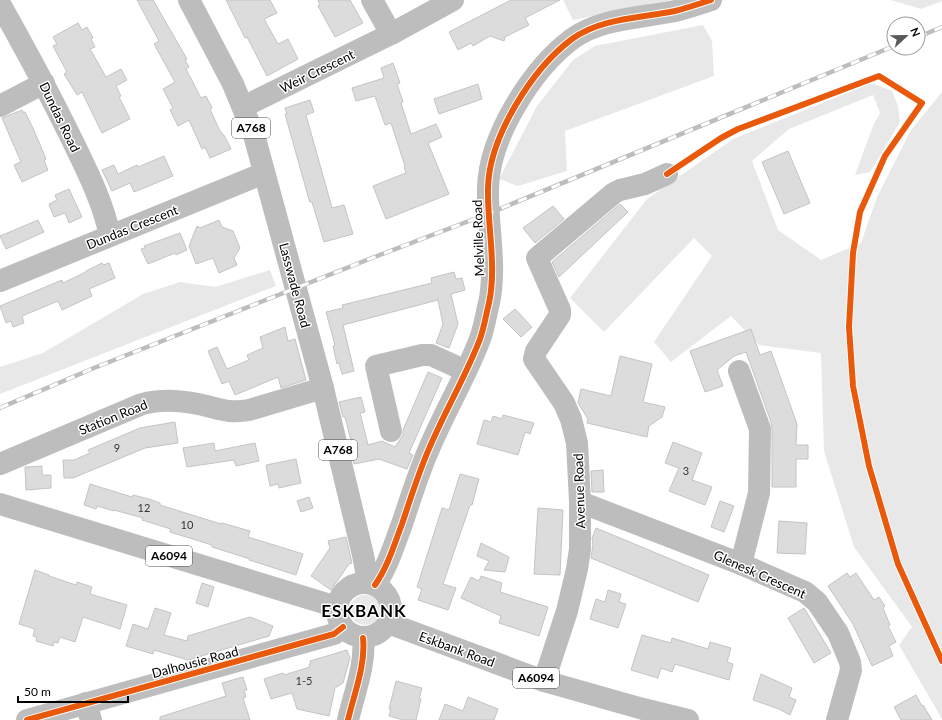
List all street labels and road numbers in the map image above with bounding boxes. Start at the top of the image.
street label: Weir Crescent [277,46,357,96]
street label: Dundas Road [36,79,84,155]
road number: A768 [232,118,270,138]
street label: Melville Road [469,199,487,277]
street label: Dundas Crescent [84,201,180,253]
street label: Lasswade Road [276,241,314,329]
street label: Station Road [76,396,150,438]
road number: A768 [319,440,357,460]
street label: Avenue Road [570,453,588,529]
road number: A6094 [146,546,192,566]
street label: Glenesk Crescent [711,546,809,602]
street label: Eskbank Road [417,628,497,670]
street label: Dalhousie Road [150,643,240,681]
road number: A6094 [513,668,559,688]

